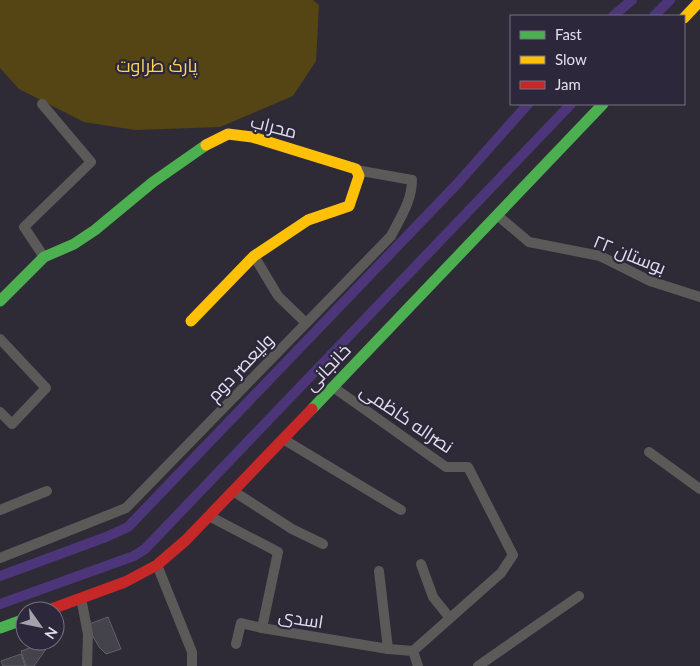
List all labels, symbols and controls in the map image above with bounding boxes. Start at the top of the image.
legend [510,15,685,105]
text: Fast [555,25,582,43]
text: Slow [555,50,587,68]
park label: پارک طراوت [116,54,198,78]
text: Jam [555,75,581,93]
street label: محراب [248,110,299,143]
street label: بوستان ۲۲ [590,230,669,279]
street label: ولیعصر دوم [202,328,279,407]
street label: خانجانی [299,339,355,396]
street label: نصراله کاظمی [356,379,458,458]
north arrow [15,601,65,651]
street label: اسدی [277,604,325,633]
text: N [41,624,61,643]

